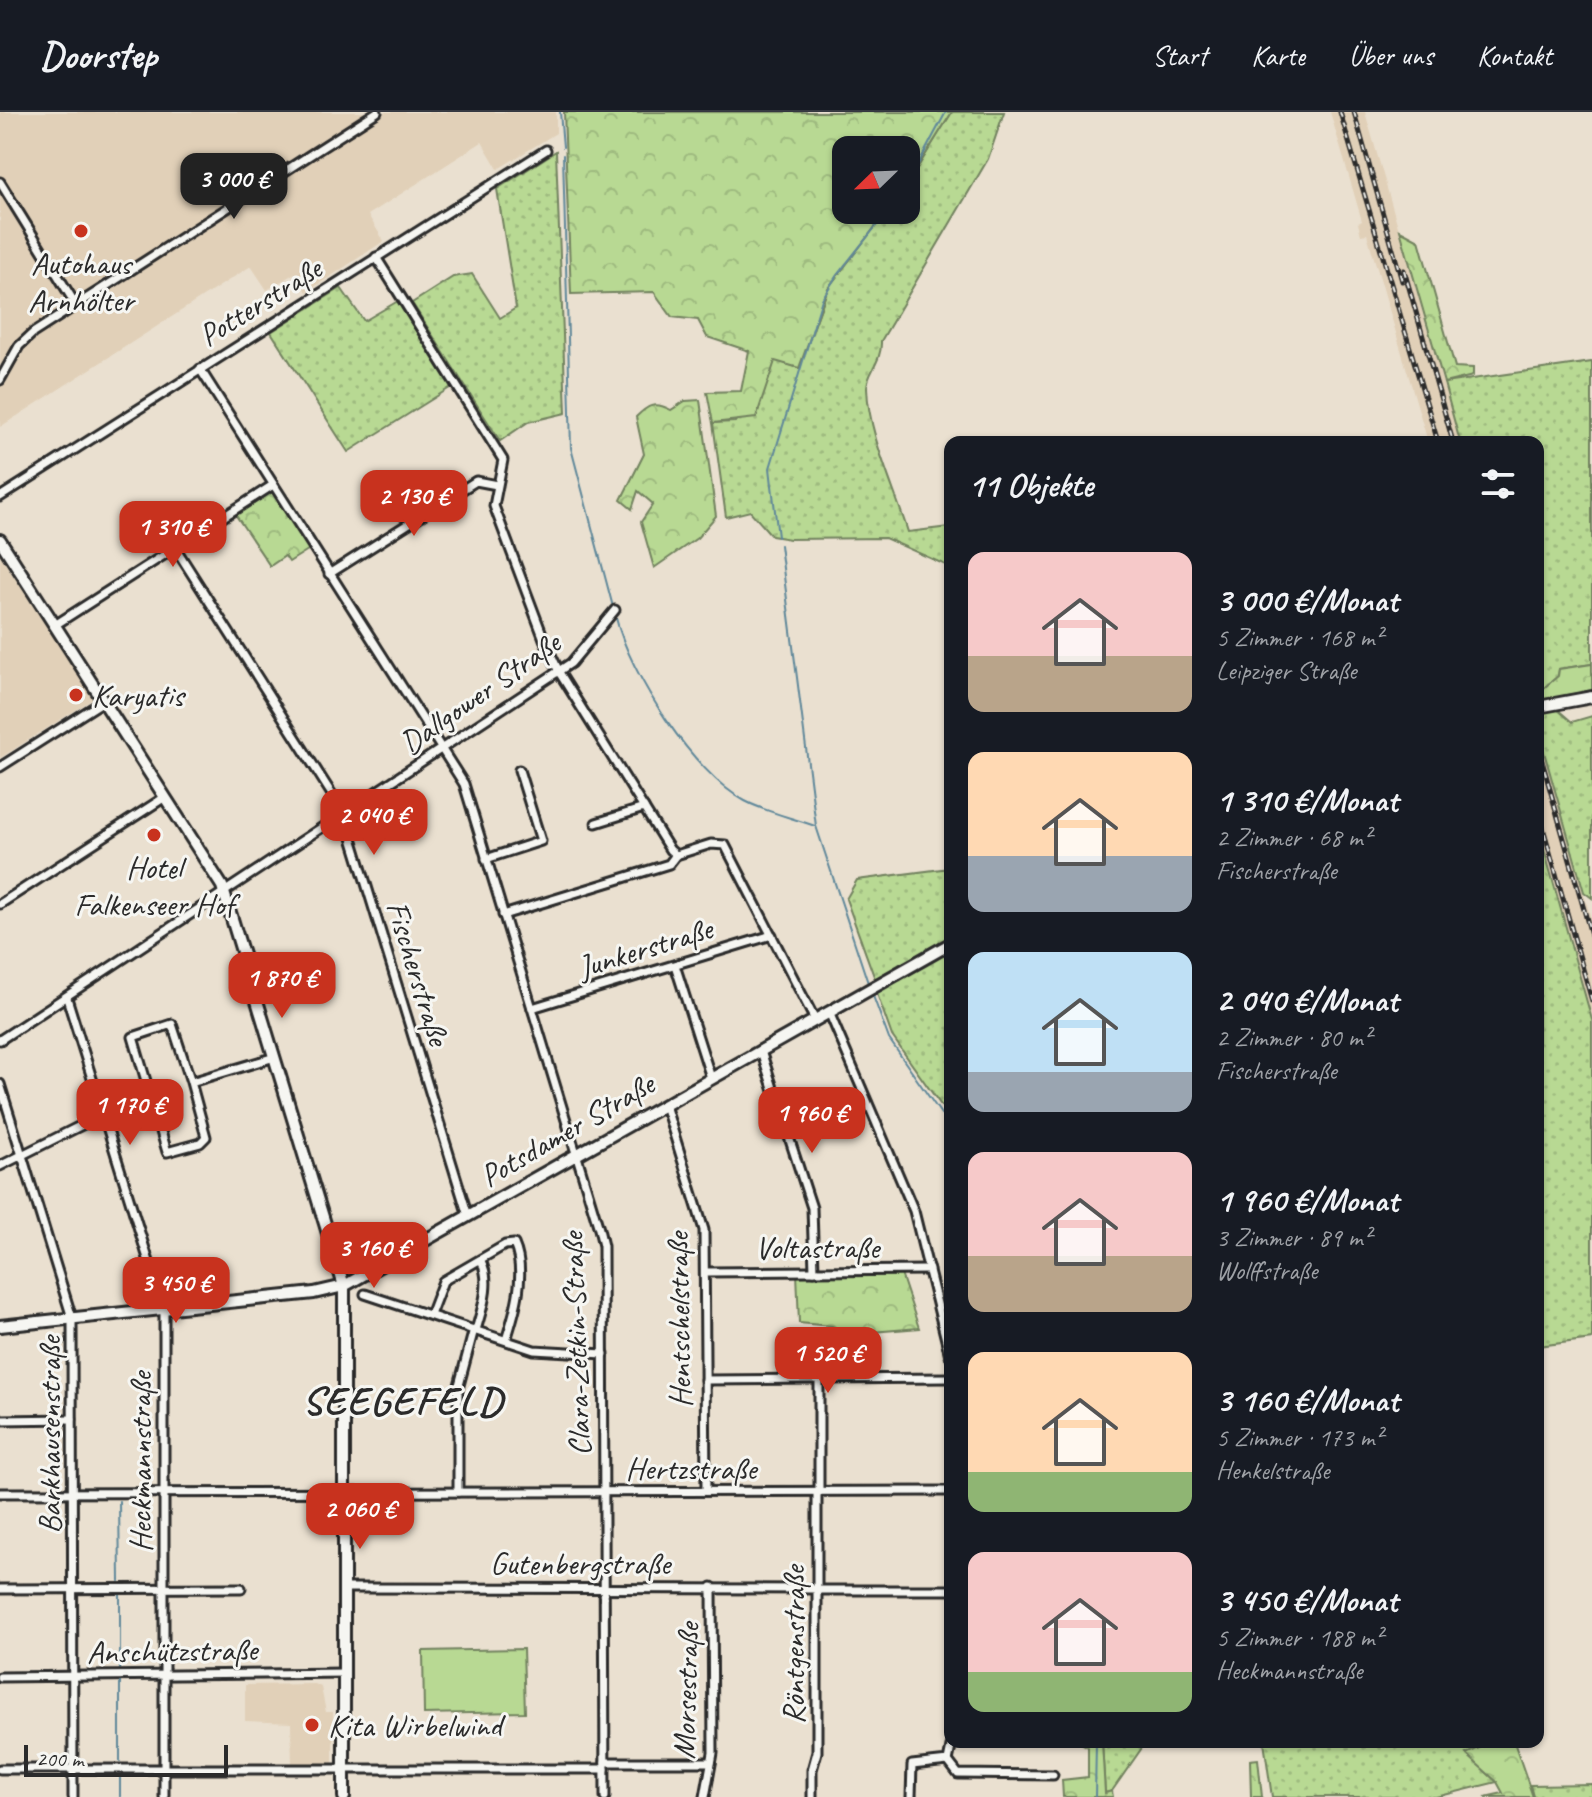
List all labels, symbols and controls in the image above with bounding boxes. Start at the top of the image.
text: Doorstep [40,32,157,79]
text: Start [1152,38,1207,73]
text: Karte [1251,38,1305,73]
text: Über uns [1349,38,1433,73]
text: Kontakt [1477,38,1552,73]
north arrow [832,136,920,224]
map controls [832,136,920,224]
pin: 3 000 € [160,153,308,221]
text: 3 000 € [198,162,270,195]
marker: Autohaus Arnhölter [72,222,90,240]
place label: Autohaus Arnhölter [28,243,136,321]
street label: Potterstraße [191,247,331,356]
icon: filters [1476,462,1520,506]
text: 11 Objekte [968,463,1093,506]
pin: 2 130 € [340,470,488,538]
text: 2 130 € [378,479,450,512]
pin: 1 310 € [99,501,247,569]
text: 1 310 € [137,510,209,543]
text: 3 000 €/Monat [1216,578,1398,621]
icon: home [1032,584,1128,680]
street label: Dallgower Straße [392,621,570,763]
text: 5 Zimmer · 168 m² [1216,621,1382,654]
text: Leipziger Straße [1216,654,1356,687]
place label: Karyatis [92,675,186,716]
marker: Karyatis [67,686,85,704]
text: 1 310 €/Monat [1216,778,1398,821]
icon: home [1032,784,1128,880]
pin: 2 040 € [300,789,448,857]
text: 2 040 € [338,798,410,831]
text: 2 Zimmer · 68 m² [1216,821,1371,854]
marker: Hotel Falkenseer Hof [145,826,163,844]
place label: Hotel Falkenseer Hof [74,847,241,925]
text: Fischerstraße [1216,854,1337,887]
street label: Fischerstraße [377,896,460,1053]
street label: Junkerstraße [571,907,720,988]
pin: 1 870 € [208,952,356,1020]
text: 1 870 € [247,961,317,994]
text: 2 040 €/Monat [1216,978,1398,1021]
icon: home [1032,984,1128,1080]
text: 2 Zimmer · 80 m² [1216,1021,1371,1054]
text: Fischerstraße [1216,1054,1337,1087]
street label: Potsdamer Straße [473,1062,664,1196]
pin: 1 170 € [56,1079,204,1147]
pin: 1 960 € [738,1087,886,1155]
text: 1 170 € [95,1088,165,1121]
text: 1 960 € [776,1096,848,1129]
text: 1 960 €/Monat [1216,1178,1398,1221]
icon: home [1032,1184,1128,1280]
text: 3 Zimmer · 89 m² [1216,1221,1371,1254]
pin: 3 160 € [300,1222,448,1290]
street label: Voltastraße [755,1227,882,1268]
street label: Clara-Zetkin-Straße [552,1229,600,1457]
street label: Hentschelstraße [657,1229,701,1408]
text: 3 160 € [338,1231,410,1264]
text: Wolffstraße [1216,1254,1317,1287]
pin: 3 450 € [102,1257,250,1325]
text: 3 450 € [141,1266,211,1299]
pin: 1 520 € [754,1327,902,1395]
street label: Barkhausenstraße [29,1334,70,1534]
text: 1 520 € [793,1336,863,1369]
street label: Heckmannstraße [120,1369,161,1552]
district label: SEEGEFELD [302,1376,506,1426]
text: 3 160 €/Monat [1216,1378,1399,1421]
icon: home [1032,1384,1128,1480]
text: 5 Zimmer · 173 m² [1216,1421,1382,1454]
street label: Hertzstraße [626,1448,759,1489]
text: Henkelstraße [1216,1454,1329,1487]
pin: 2 060 € [286,1483,434,1551]
text: 2 060 € [324,1492,396,1525]
street label: Gutenbergstraße [490,1543,673,1584]
street label: Röntgenstraße [773,1563,814,1724]
text: 3 450 €/Monat [1216,1578,1398,1621]
icon: home [1032,1584,1128,1680]
street label: Morsestraße [663,1620,709,1760]
text: 5 Zimmer · 188 m² [1216,1621,1382,1654]
street label: Anschützstraße [86,1629,260,1673]
text: Heckmannstraße [1216,1654,1362,1687]
place label: Kita Wirbelwind [328,1705,506,1746]
marker: Kita Wirbelwind [303,1716,321,1734]
scale bar [24,1741,228,1777]
text: 200 m [36,1745,83,1773]

